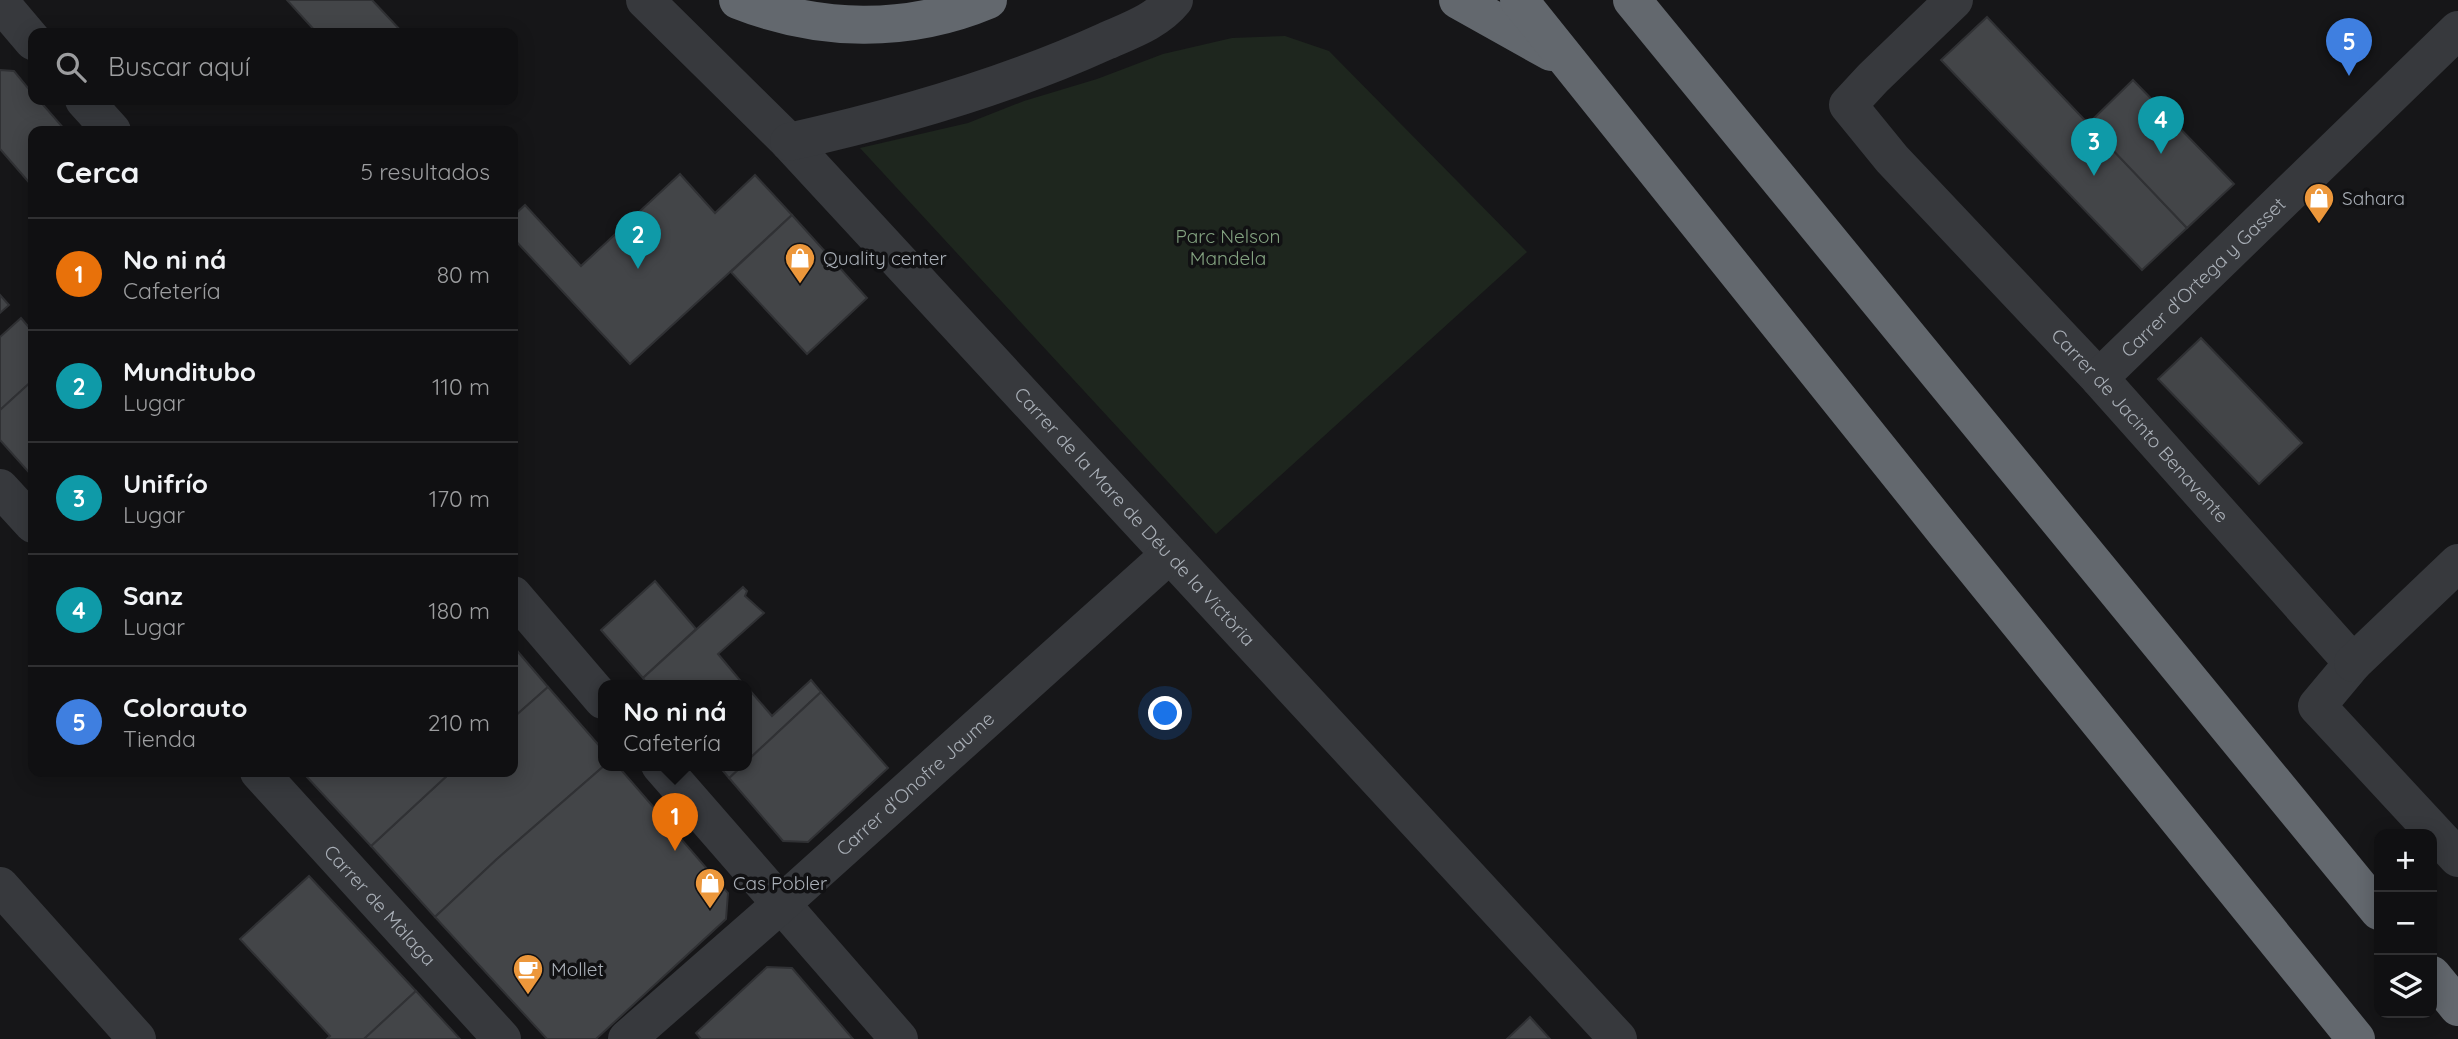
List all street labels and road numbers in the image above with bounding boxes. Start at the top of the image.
street label: Carrer d'Ortega y Gasset [2116,192,2290,362]
street label: Carrer de Jacinto Benavente [2046,323,2234,527]
street label: Carrer de la Mare de Déu de la Victòria [1009,382,1261,651]
street label: Carrer d'Onofre Jaume [831,706,999,861]
street label: Carrer de Màlaga [319,840,441,971]

